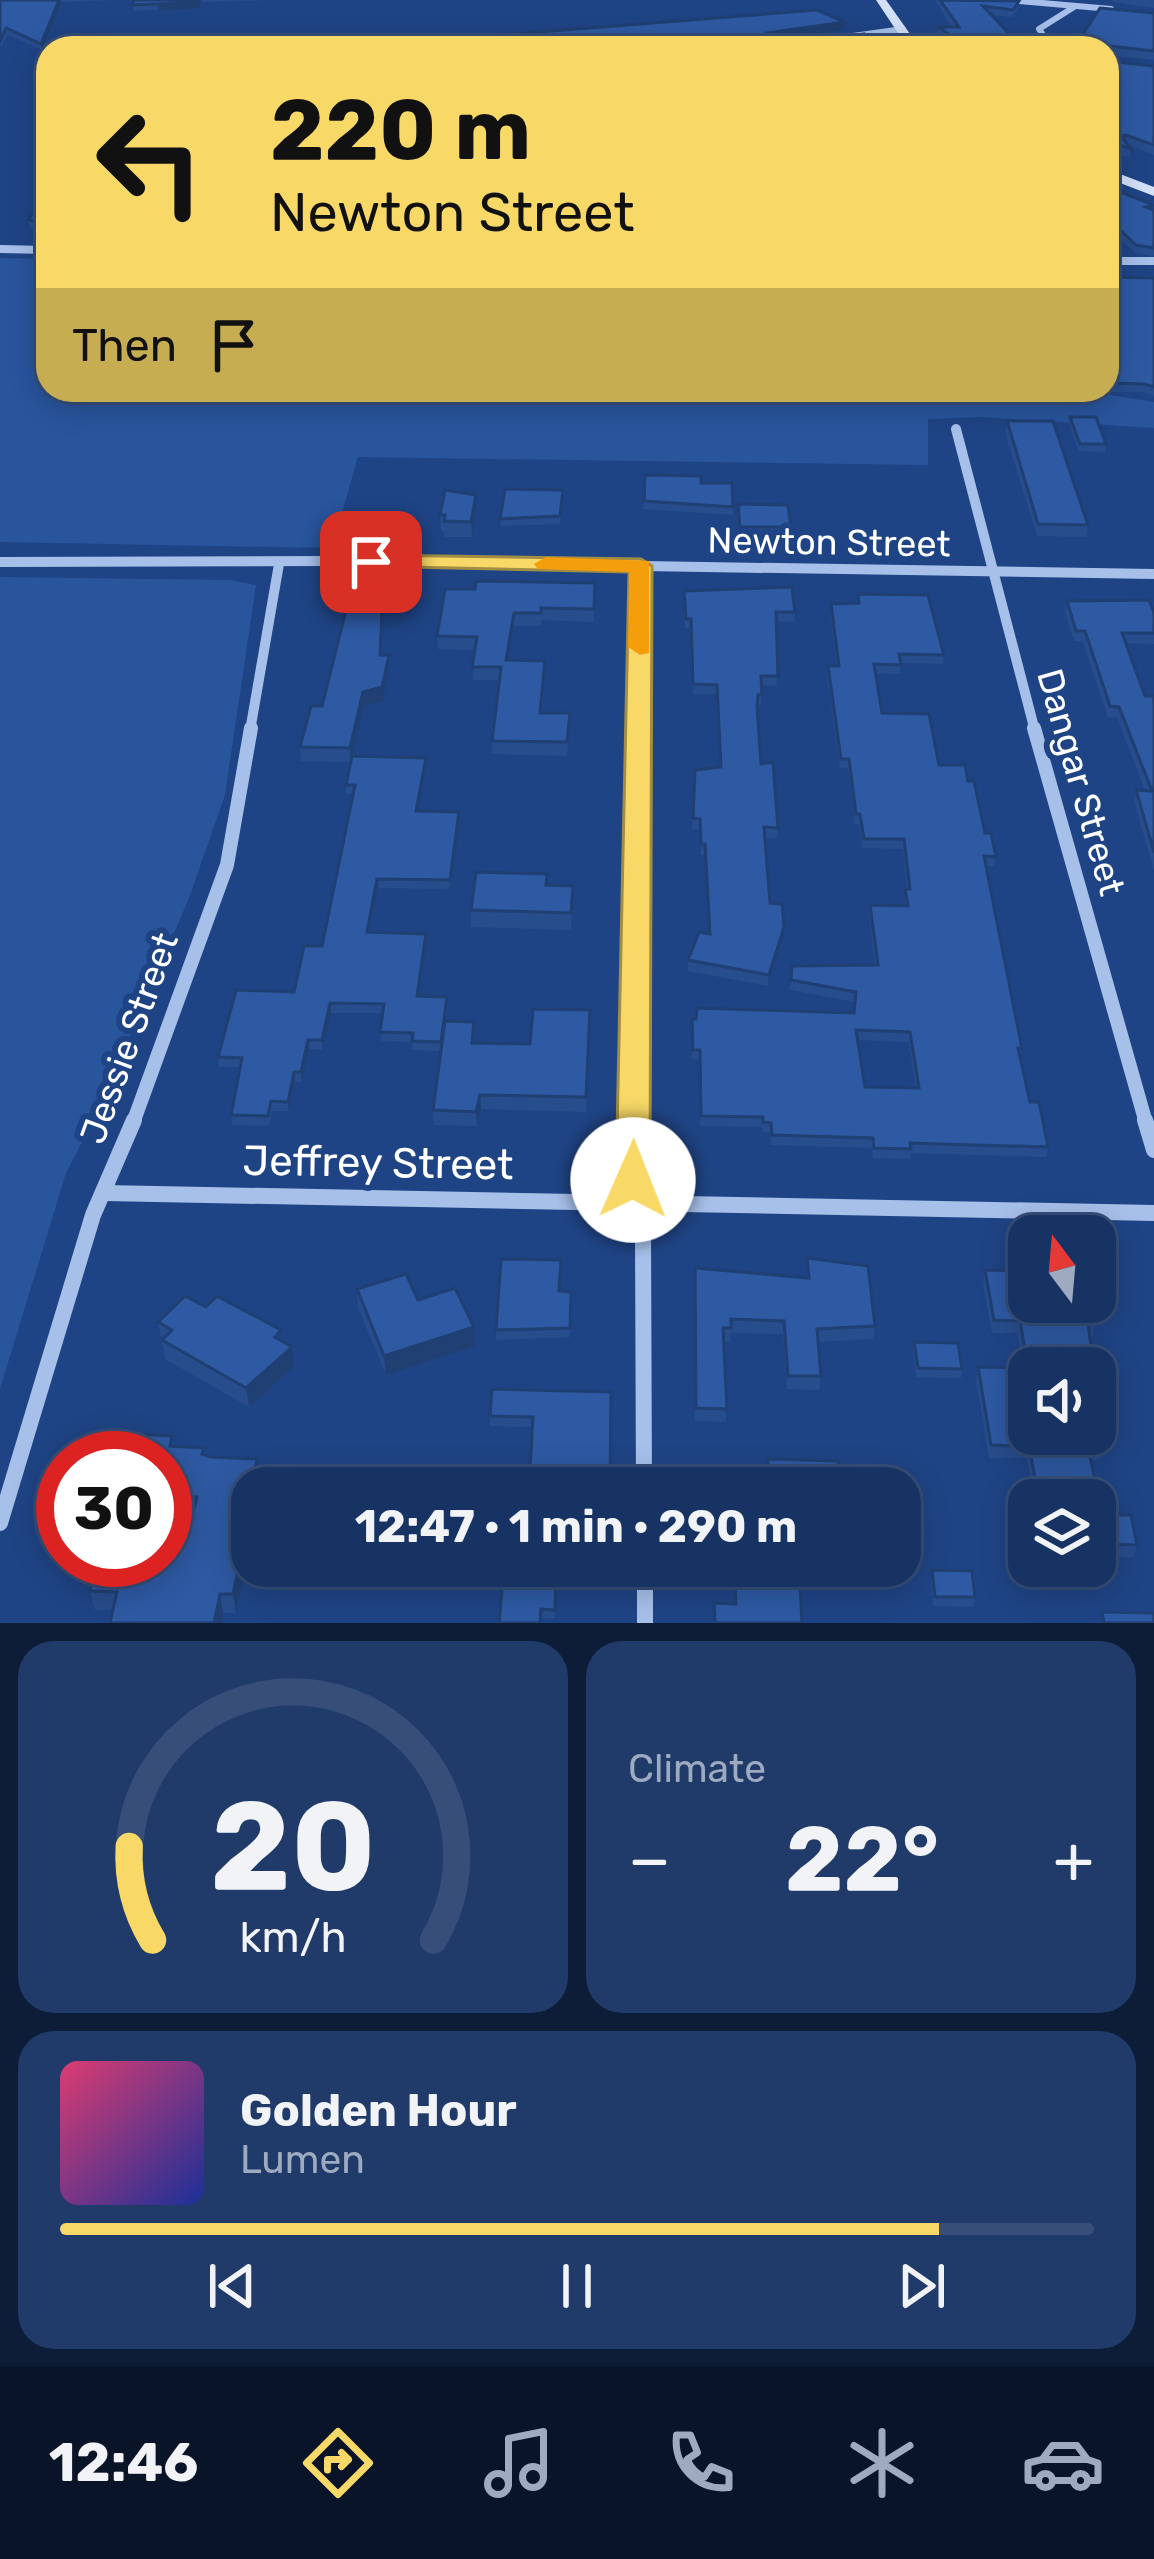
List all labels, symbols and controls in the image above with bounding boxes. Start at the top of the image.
text: 220 m [270,80,531,180]
icon: left [72,84,228,240]
text: Newton Street [270,181,635,245]
icon: arrive [201,312,267,378]
text: Then [72,319,177,372]
pin [320,511,422,613]
street label: Newton Street [707,518,951,566]
icon: arrive [338,529,404,595]
street label: Dangar Street [1028,664,1134,900]
street label: Jessie Street [71,927,187,1149]
position arrow [570,1117,696,1243]
street label: Jeffrey Street [242,1136,514,1190]
north arrow [1008,1215,1116,1323]
map controls [1008,1215,1116,1587]
button: sound [1008,1347,1116,1455]
speed limit sign: 30 [36,1431,192,1587]
button: layers [1008,1479,1116,1587]
text: 12:47 · 1 min · 290 m [355,1500,797,1553]
text: Climate [628,1746,766,1792]
text: 20 [210,1772,376,1920]
text: 22° [785,1806,939,1913]
text: − [628,1820,671,1899]
text: + [1053,1820,1094,1899]
text: km/h [239,1912,347,1963]
text: Golden Hour [240,2084,517,2137]
text: Lumen [240,2137,365,2183]
icon: previous [199,2253,265,2319]
icon: pause [544,2253,610,2319]
icon: next [889,2253,955,2319]
icon: directions [296,2421,380,2505]
icon: music [477,2421,561,2505]
icon: phone [659,2421,743,2505]
icon: climate [840,2421,924,2505]
icon: car [1021,2421,1105,2505]
text: 12:46 [49,2431,198,2495]

